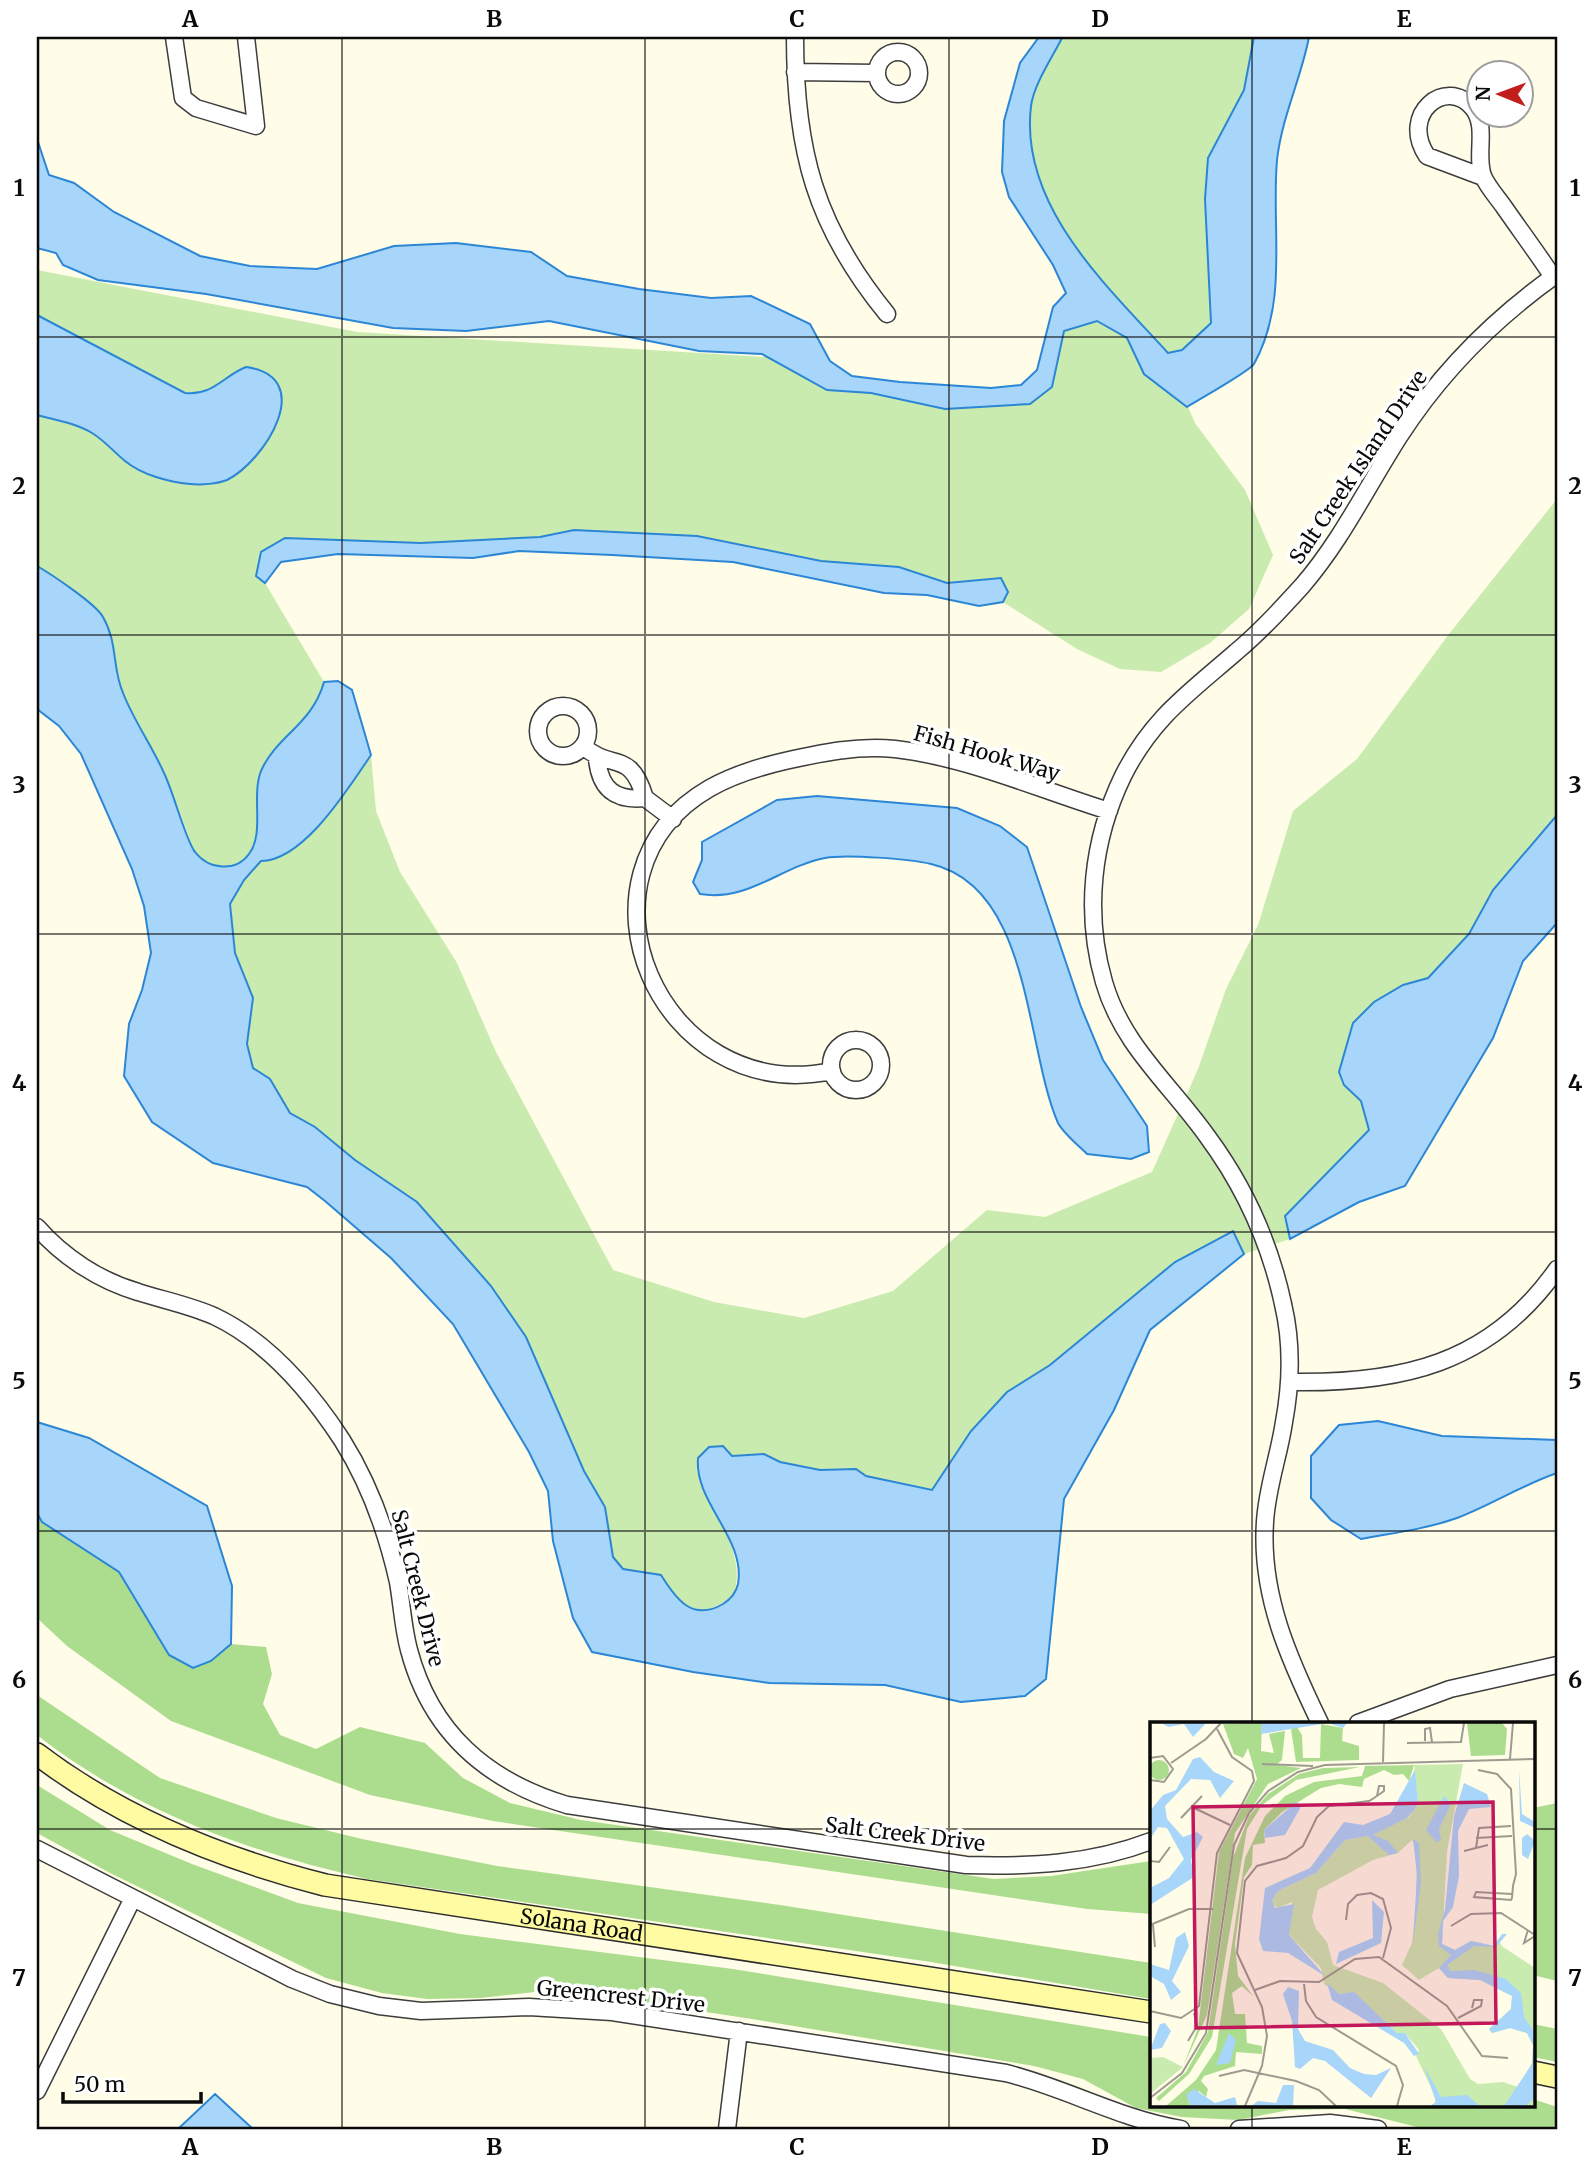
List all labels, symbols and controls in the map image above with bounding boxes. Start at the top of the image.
text: A [181,4,199,33]
text: B [486,4,502,33]
text: C [789,4,805,33]
text: D [1091,4,1109,33]
text: E [1396,4,1412,33]
north arrow [1464,60,1534,130]
text: N [1471,86,1495,101]
text: 1 [14,173,25,202]
text: 1 [1570,173,1581,202]
street label: Salt Creek Island Drive [1283,365,1433,569]
text: 2 [12,471,26,500]
text: 2 [1568,471,1582,500]
street label: Fish Hook Way [911,719,1064,787]
text: 3 [12,770,26,799]
text: 3 [1568,770,1582,799]
text: 4 [12,1068,27,1097]
text: 4 [1568,1068,1583,1097]
text: 5 [12,1366,26,1395]
text: 5 [1568,1366,1582,1395]
street label: Salt Creek Drive [385,1507,451,1669]
text: 6 [12,1665,26,1694]
text: 6 [1568,1665,1582,1694]
inset map [1150,1722,1534,2106]
street label: Salt Creek Drive [823,1811,987,1857]
street label: Solana Road [518,1902,645,1947]
text: 7 [12,1963,26,1992]
text: 7 [1568,1963,1582,1992]
street label: Greencrest Drive [536,1974,706,2018]
scale bar [63,2061,201,2105]
text: 50 m [74,2071,125,2098]
text: A [181,2132,199,2161]
text: B [486,2132,502,2161]
text: C [789,2132,805,2161]
text: D [1091,2132,1109,2161]
text: E [1396,2132,1412,2161]

